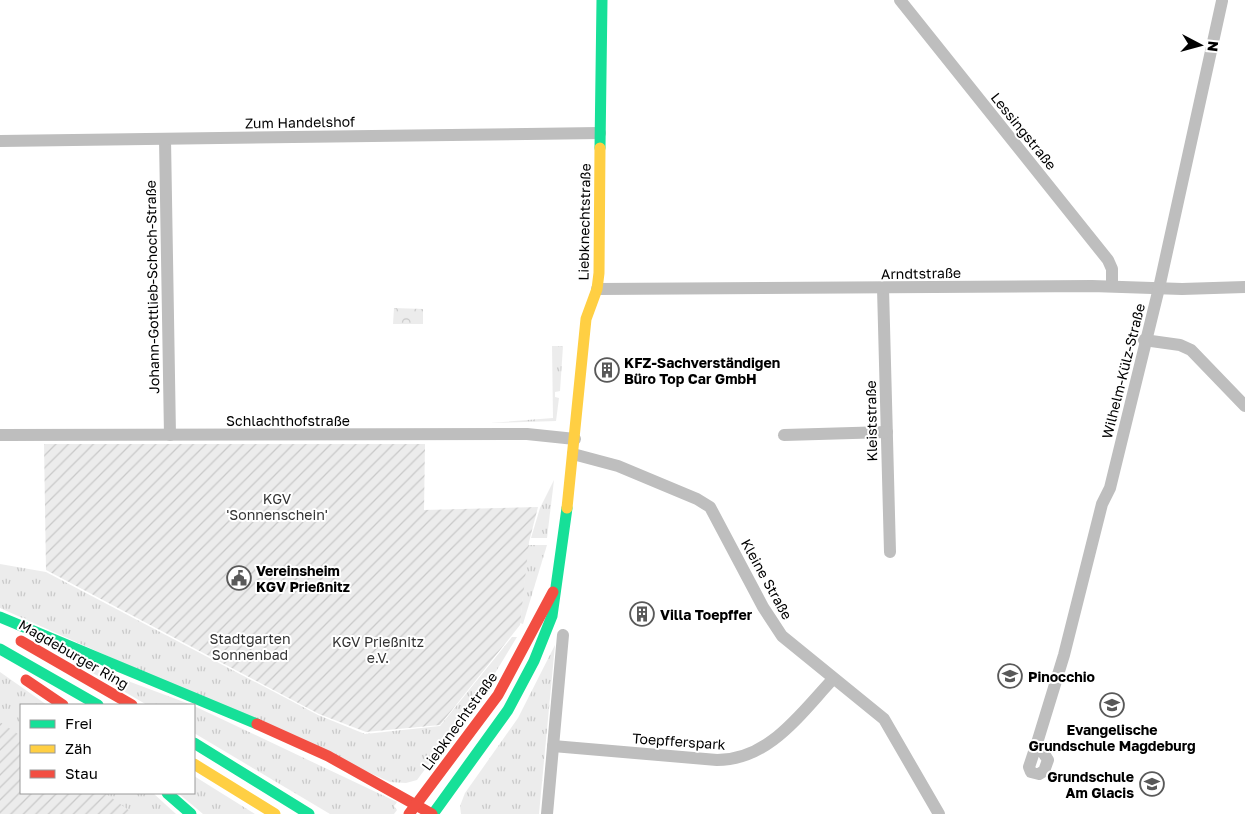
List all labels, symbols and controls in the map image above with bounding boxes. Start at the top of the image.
north arrow [1175,20,1225,70]
text: N [1204,40,1222,53]
street label: Lessingstraße [988,89,1060,173]
street label: Zum Handelshof [245,113,355,131]
street label: Liebknechtstraße [574,163,594,281]
street label: Johann-Gottlieb-Schoch-Straße [142,180,162,394]
street label: Arndtstraße [881,264,961,282]
street label: Wilhelm-Külz-Straße [1098,302,1148,440]
place label: KFZ-Sachverständigen Büro Top Car GmbH [624,354,780,387]
building icon: KFZ-Sachverständigen Büro Top Car GmbH [594,357,620,383]
street label: Kleiststraße [862,380,880,462]
street label: Schlachthofstraße [226,412,350,429]
park label: KGV 'Sonnenschein' [226,490,328,523]
street label: Kleine Straße [738,536,796,622]
place label: Vereinsheim KGV Prießnitz [256,562,350,595]
public building icon: Vereinsheim KGV Prießnitz [226,565,252,591]
building icon: Villa Toepffer [629,601,655,627]
place label: Villa Toepffer [660,606,753,623]
street label: Magdeburger Ring [16,616,132,692]
park label: Stadtgarten Sonnenbad [210,630,291,663]
park label: KGV Prießnitz e.V. [332,633,424,666]
school or university icon: Pinocchio [997,663,1023,689]
place label: Pinocchio [1028,668,1095,685]
street label: Liebknechtstraße [418,669,500,773]
school or university icon: Evangelische Grundschule Magdeburg [1099,692,1125,718]
legend [20,704,195,794]
text: Frei [65,714,92,732]
place label: Evangelische Grundschule Magdeburg [1028,721,1196,754]
street label: Toepfferspark [632,729,726,753]
text: Zäh [65,739,92,757]
text: Stau [65,764,98,782]
place label: Grundschule Am Glacis [1047,768,1134,801]
school or university icon: Grundschule Am Glacis [1139,771,1165,797]

